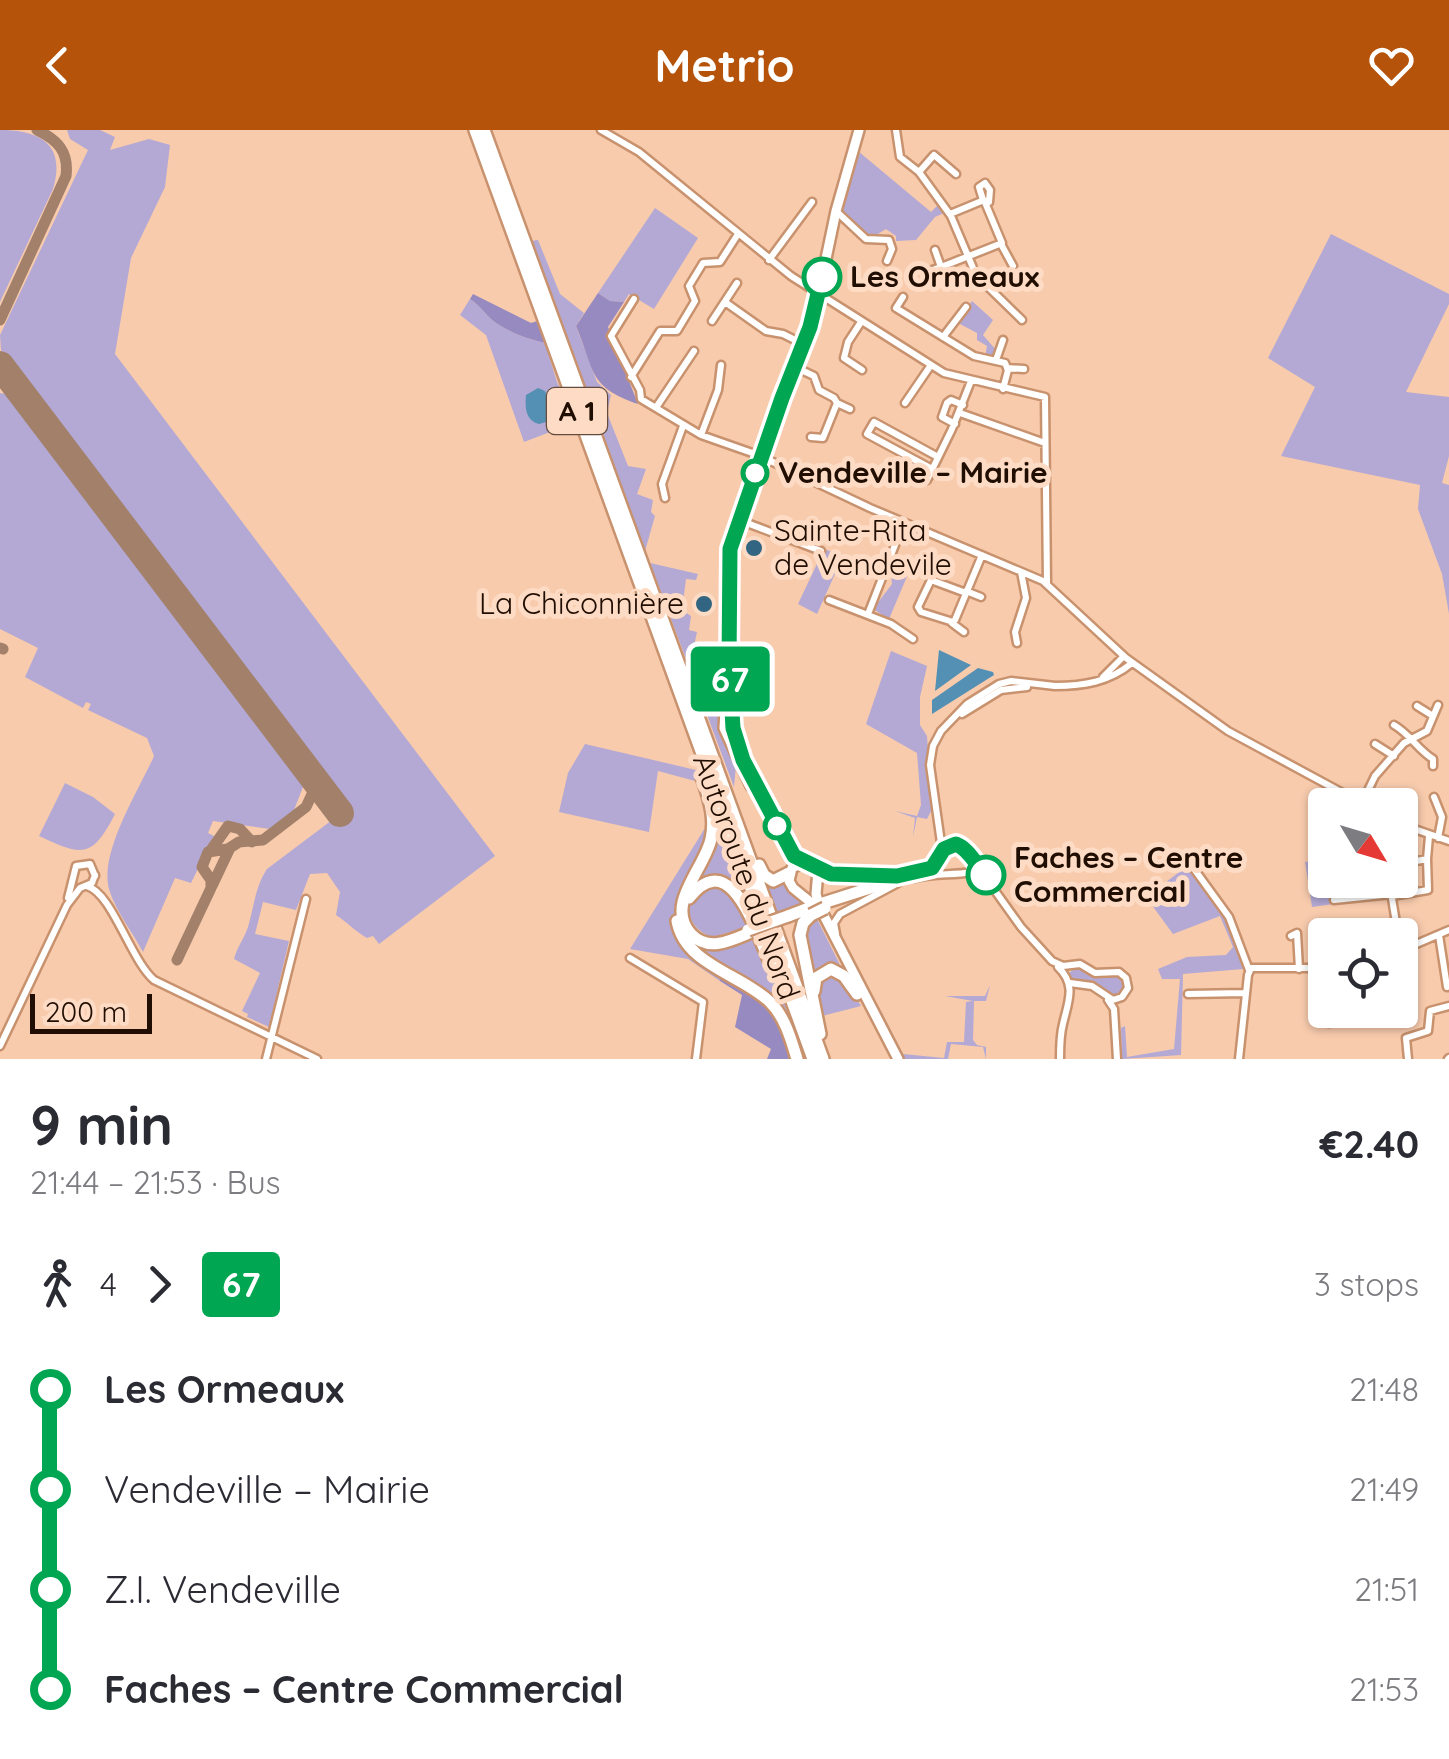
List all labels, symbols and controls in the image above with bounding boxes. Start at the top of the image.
text: Metrio [654,37,795,93]
icon: back [30,38,85,93]
icon: heart [1364,38,1419,93]
place label: Les Ormeaux [850,257,1040,295]
marker: Les Ormeaux [803,258,841,296]
road number: A 1 [547,388,607,434]
place label: Vendeville – Mairie [778,453,1048,491]
marker: Vendeville – Mairie [742,460,768,486]
place label: Sainte-Rita de Vendevile [774,511,952,583]
marker: Sainte-Rita de Vendevile [743,537,765,559]
place label: La Chiconnière [479,584,684,622]
marker: La Chiconnière [693,593,715,615]
line badge: 67 [685,646,775,712]
text: 67 [711,657,749,701]
street label: Autoroute du Nord [685,749,809,1005]
north arrow [1308,788,1418,898]
map controls [1308,788,1418,1028]
unlabelled marker [764,813,790,839]
place label: Faches – Centre Commercial [1014,838,1243,910]
marker: Faches – Centre Commercial [967,856,1005,894]
button: locate [1308,918,1418,1028]
scale bar [30,989,152,1034]
text: 200 m [45,994,127,1029]
text: 9 min [30,1090,173,1159]
text: €2.40 [1320,1120,1419,1168]
text: 21:44 – 21:53 · Bus [30,1162,281,1202]
icon: walk [30,1257,85,1312]
icon: forward [132,1257,187,1312]
text: 67 [222,1262,260,1306]
text: 4 [100,1264,117,1304]
text: 3 stops [1314,1264,1419,1304]
text: Les Ormeaux [104,1365,344,1413]
text: 21:48 [1349,1369,1419,1409]
text: Vendeville – Mairie [104,1465,430,1513]
text: 21:49 [1349,1469,1419,1509]
text: Z.I. Vendeville [104,1565,341,1613]
text: 21:51 [1354,1569,1419,1609]
text: Faches – Centre Commercial [104,1665,624,1713]
text: 21:53 [1349,1669,1419,1709]

